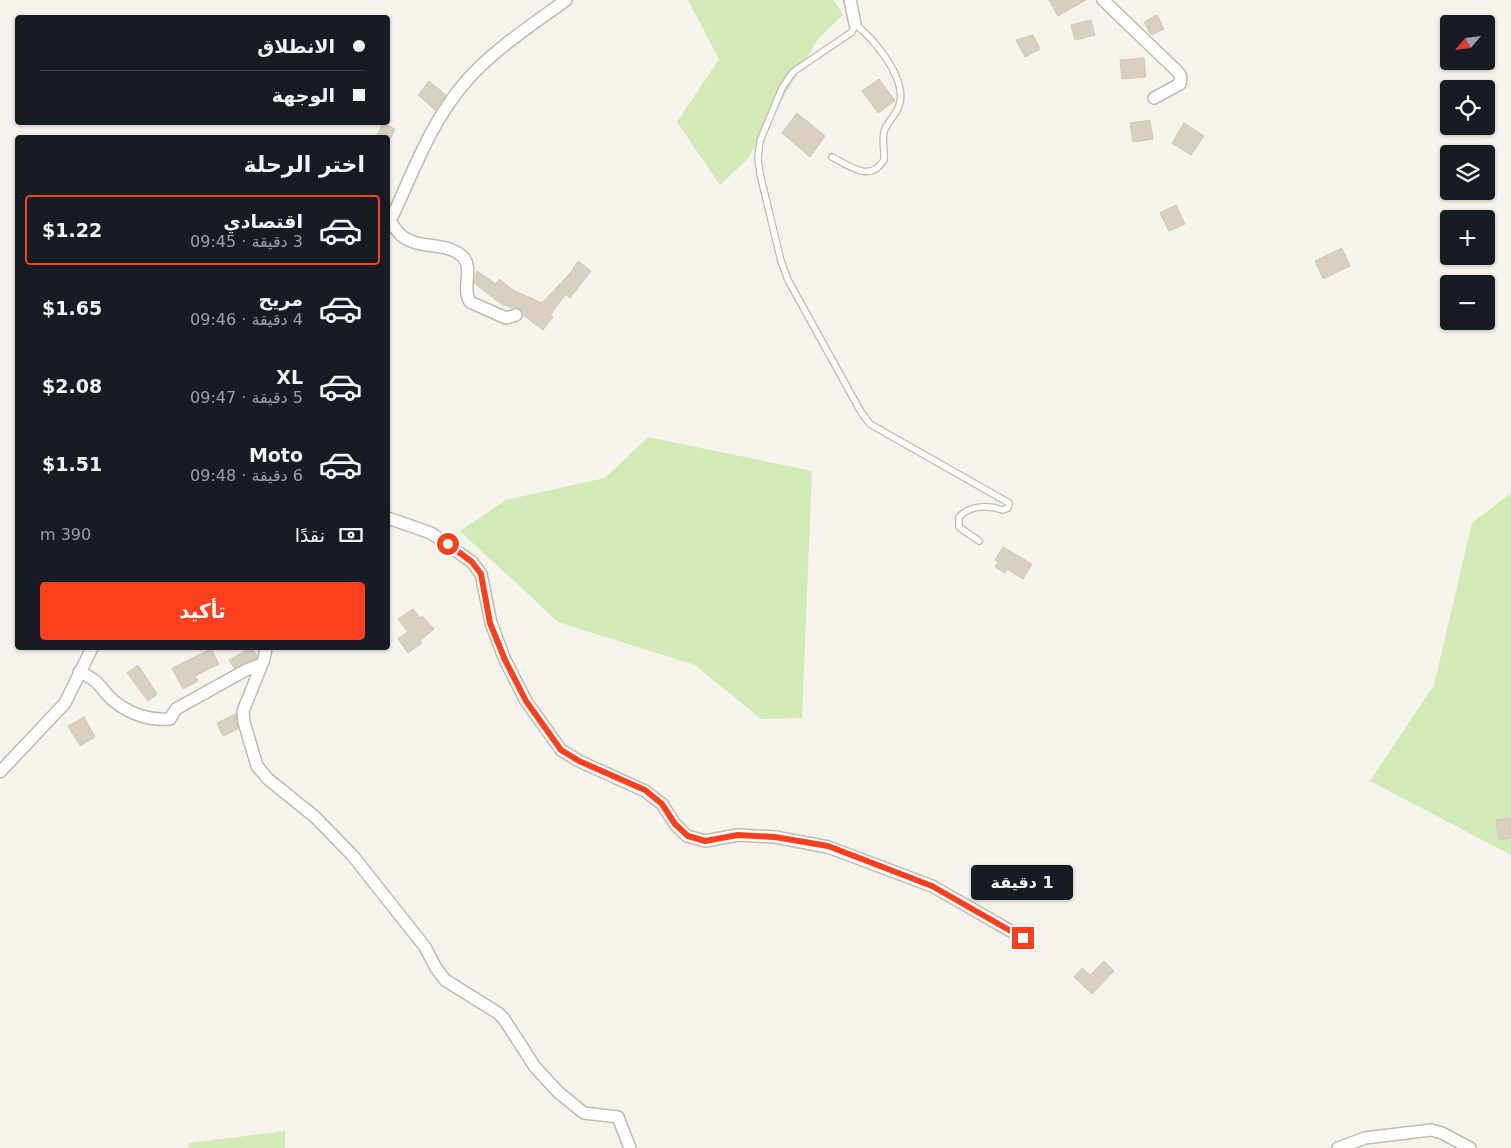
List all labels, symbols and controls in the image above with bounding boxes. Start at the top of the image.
north arrow [1440,15,1495,70]
map controls [1440,15,1495,330]
text: الانطلاق [257,35,335,57]
button: locate [1440,80,1495,135]
text: الوجهة [272,84,335,106]
button: layers [1440,145,1495,200]
text: اختر الرحلة [244,152,365,177]
icon: car [318,208,363,253]
text: اقتصادي [223,210,303,232]
button: + [1440,210,1495,265]
text: $1.22 [42,219,102,241]
text: 3 دقيقة · 09:45 [190,232,303,251]
button: − [1440,275,1495,330]
icon: car [318,286,363,331]
text: مريح [259,288,303,310]
text: $1.65 [42,297,102,319]
text: 4 دقيقة · 09:46 [190,310,303,329]
icon: car [318,364,363,409]
text: XL [276,366,303,388]
text: $2.08 [42,375,102,397]
text: 5 دقيقة · 09:47 [190,388,303,407]
icon: car [318,442,363,487]
text: Moto [249,444,303,466]
text: $1.51 [42,453,102,475]
text: 6 دقيقة · 09:48 [190,466,303,485]
icon: cash [337,521,365,549]
text: نقدًا [295,524,325,546]
text: 390 m [40,525,91,544]
route start [437,533,459,555]
button: تأكيد [40,582,365,640]
callout: 1 دقيقة [972,866,1074,900]
text: 1 دقيقة [990,873,1054,892]
route end [1012,927,1034,949]

